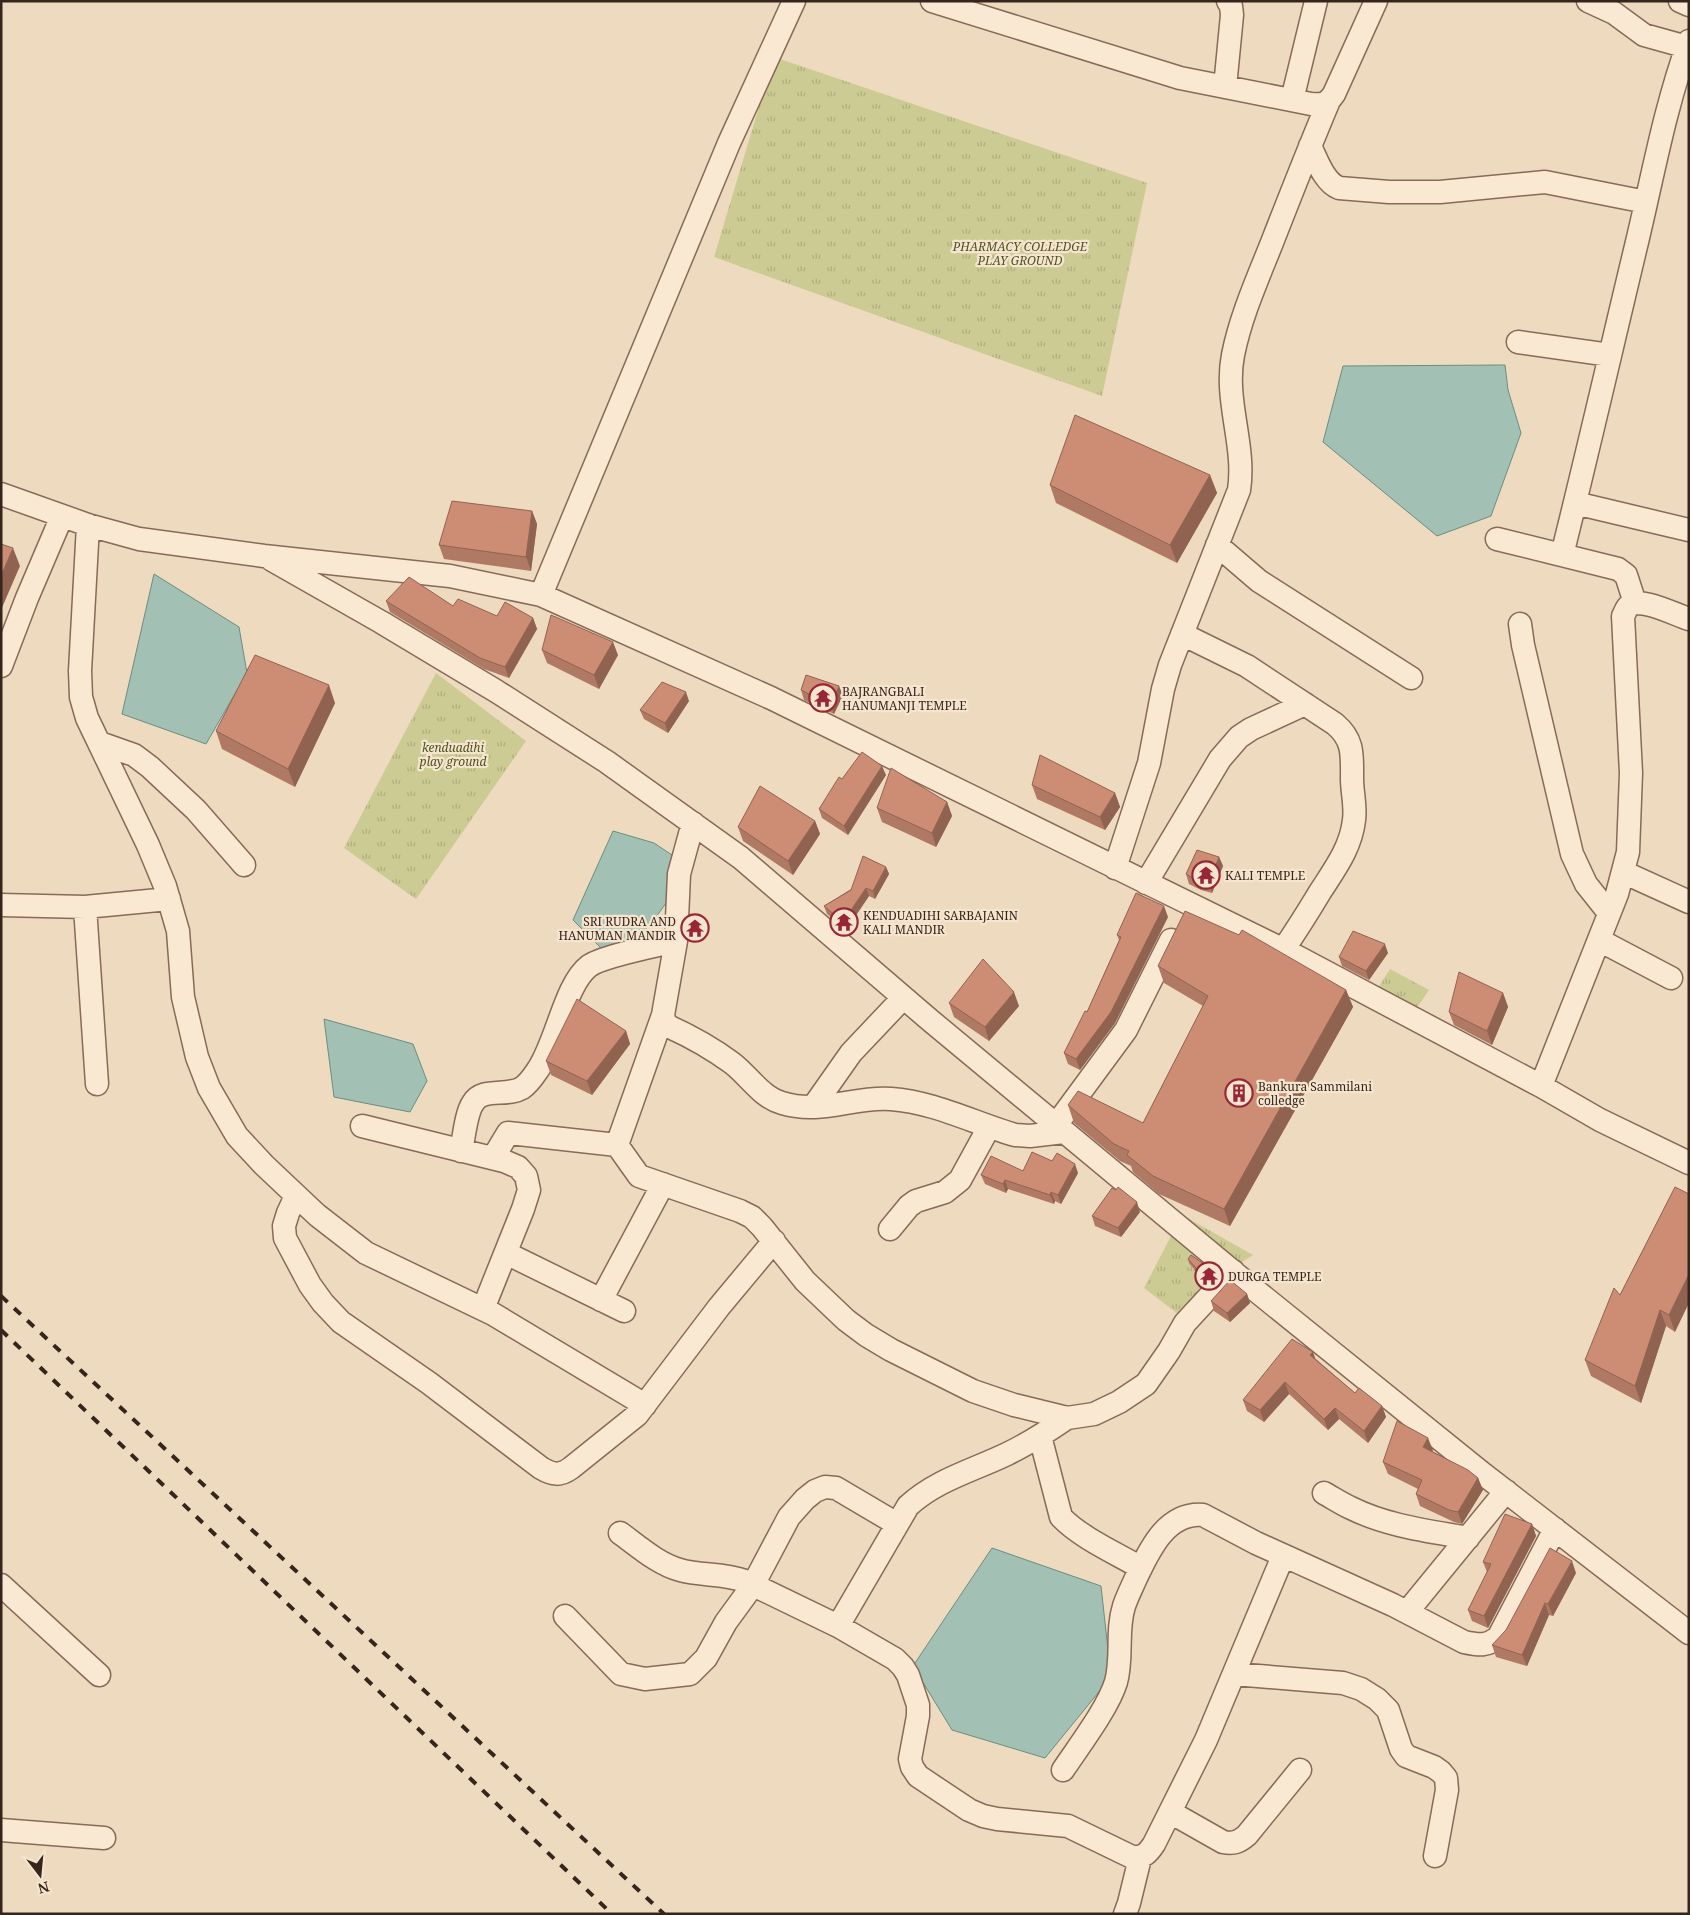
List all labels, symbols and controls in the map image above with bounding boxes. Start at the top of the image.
park label: PHARMACY COLLEDGE PLAY GROUND [952,238,1088,269]
temple icon: BAJRANGBALI HANUMANJI TEMPLE [808,683,838,713]
place label: BAJRANGBALI HANUMANJI TEMPLE [842,683,967,714]
park label: kenduadihi play ground [419,739,487,770]
temple icon: KALI TEMPLE [1191,860,1221,890]
place label: KALI TEMPLE [1225,867,1305,884]
temple icon: KENDUADIHI SARBAJANIN KALI MANDIR [829,907,859,937]
place label: KENDUADIHI SARBAJANIN KALI MANDIR [863,907,1018,938]
place label: SRI RUDRA AND HANUMAN MANDIR [558,913,676,944]
temple icon: SRI RUDRA AND HANUMAN MANDIR [680,913,710,943]
building icon: Bankura Sammilani colledge [1224,1078,1254,1108]
place label: Bankura Sammilani colledge [1258,1078,1372,1109]
temple icon: DURGA TEMPLE [1194,1261,1224,1291]
place label: DURGA TEMPLE [1228,1268,1321,1285]
north arrow [15,1850,65,1900]
text: N [36,1877,52,1899]

